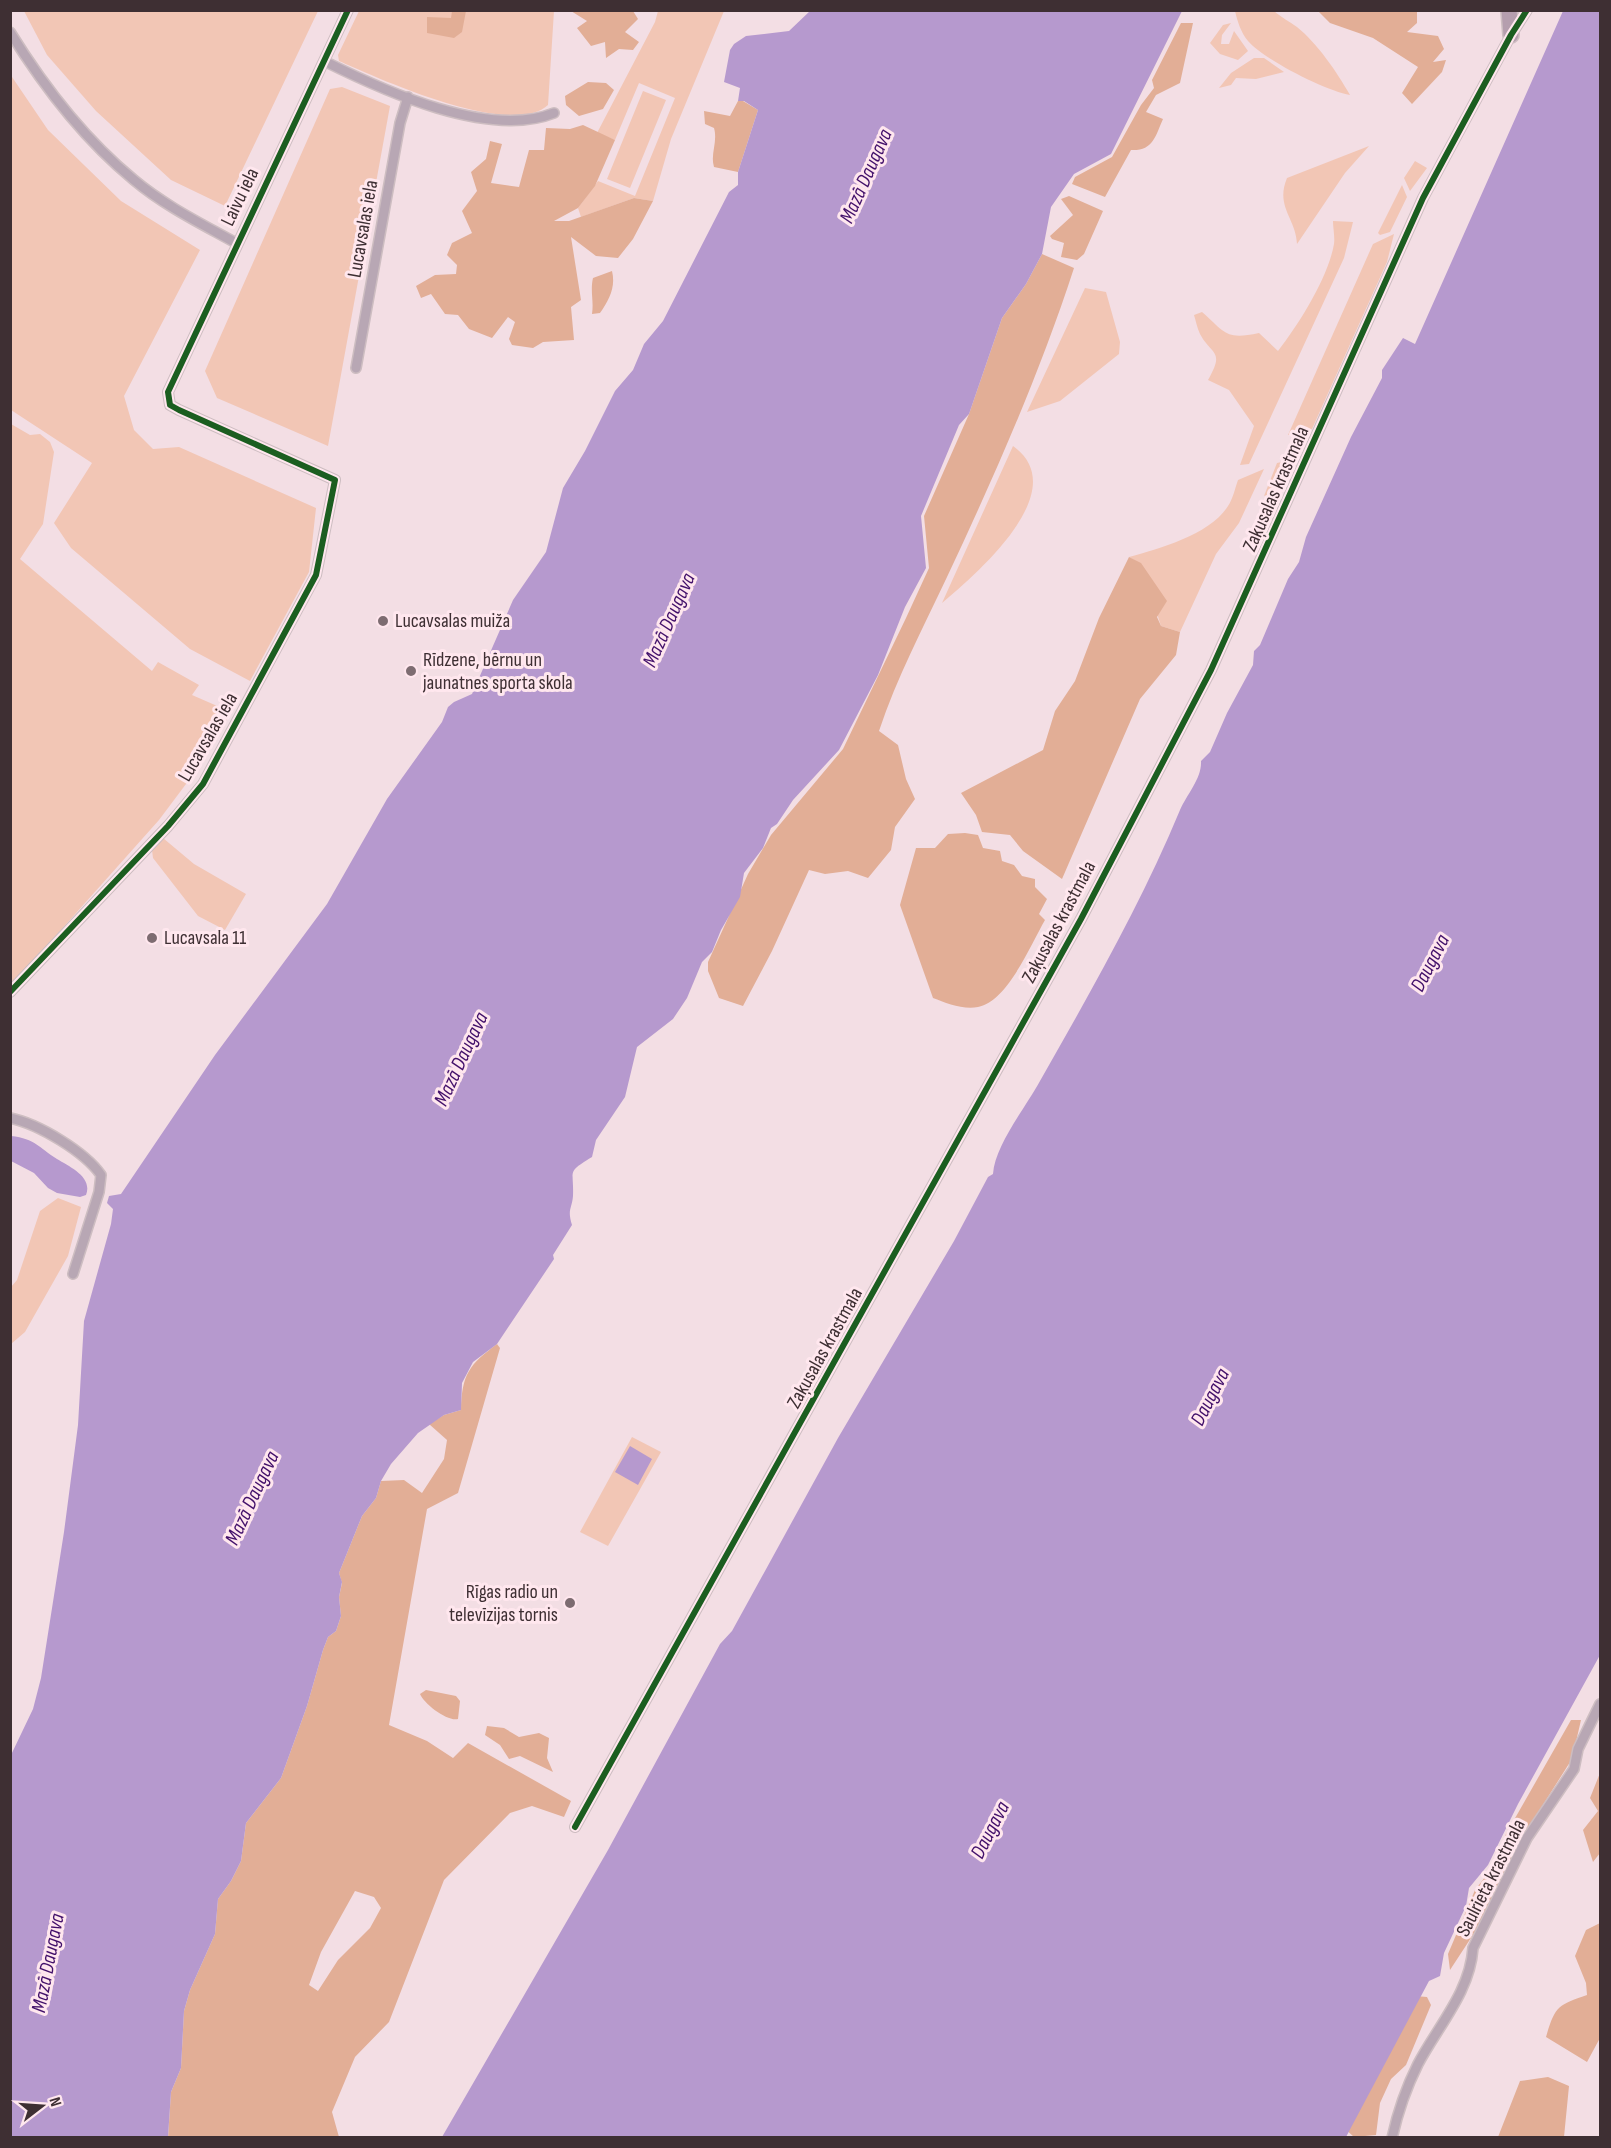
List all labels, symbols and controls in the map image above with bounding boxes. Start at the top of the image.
water label: Mazā Daugava [834,125,898,227]
street label: Laivu iela [216,164,264,230]
street label: Lucavsalas iela [343,178,383,280]
street label: Zaķusalas krastmala [1238,423,1314,555]
water label: Mazā Daugava [637,569,701,671]
place label: Lucavsalas muiža [395,609,510,633]
marker: Lucavsalas muiža [376,614,390,628]
place label: Rīdzene, bērnu un jaunatnes sporta skola [422,648,573,695]
marker: Rīdzene, bērnu un jaunatnes sporta skola [404,664,418,678]
street label: Lucavsalas iela [173,688,243,786]
street label: Zaķusalas krastmala [1017,857,1101,987]
place label: Lucavsala 11 [164,926,246,950]
water label: Daugava [1405,930,1455,996]
marker: Lucavsala 11 [145,931,159,945]
water label: Mazā Daugava [429,1008,494,1110]
street label: Zaķusalas krastmala [782,1283,868,1413]
water label: Daugava [1185,1364,1235,1430]
water label: Mazā Daugava [220,1447,285,1549]
place label: Rīgas radio un televīzijas tornis [449,1580,558,1627]
marker: Rīgas radio un televīzijas tornis [563,1596,577,1610]
water label: Daugava [965,1797,1015,1863]
street label: Saulrieta krastmala [1451,1815,1531,1941]
water label: Mazā Daugava [26,1911,70,2015]
north arrow [12,2076,72,2136]
text: N [45,2095,65,2109]

